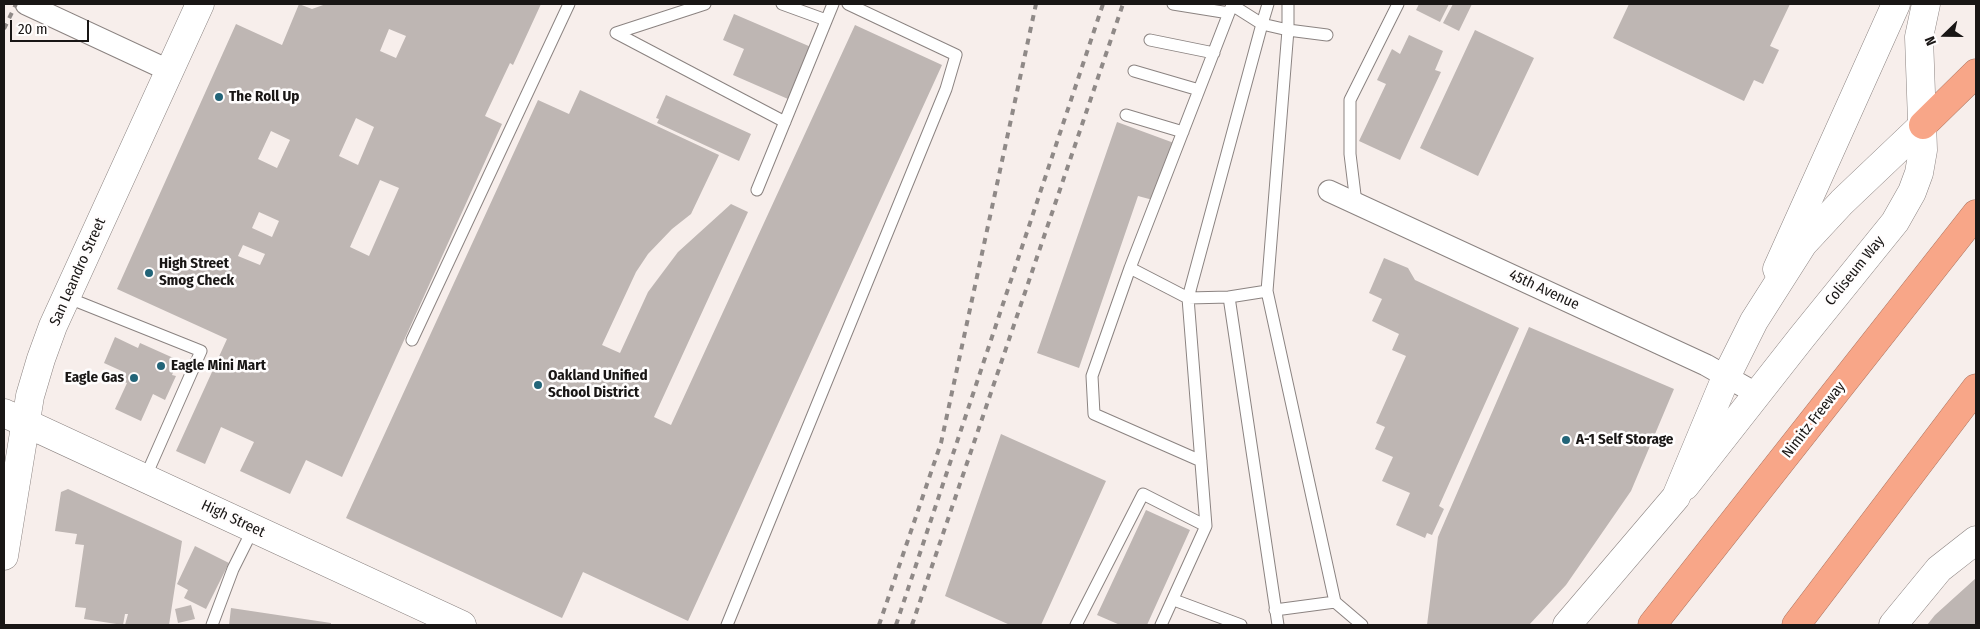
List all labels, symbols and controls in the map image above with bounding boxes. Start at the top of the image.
scale bar [12,10,91,42]
north arrow [1920,10,1970,60]
text: 20 m [18,20,48,38]
text: N [1921,34,1940,48]
place label: The Roll Up [229,88,299,106]
marker: The Roll Up [213,91,225,103]
street label: San Leandro Street [46,215,110,329]
street label: Coliseum Way [1821,233,1889,309]
place label: High Street Smog Check [159,255,234,290]
street label: 45th Avenue [1506,266,1582,314]
marker: High Street Smog Check [143,267,155,279]
place label: Eagle Mini Mart [171,357,266,375]
marker: Eagle Mini Mart [155,360,167,372]
place label: Oakland Unified School District [548,367,648,402]
place label: Eagle Gas [65,369,124,387]
marker: Eagle Gas [128,372,140,384]
street label: Nimitz Freeway [1779,378,1849,462]
marker: Oakland Unified School District [532,379,544,391]
place label: A-1 Self Storage [1576,431,1673,449]
marker: A-1 Self Storage [1560,434,1572,446]
street label: High Street [198,496,268,542]

